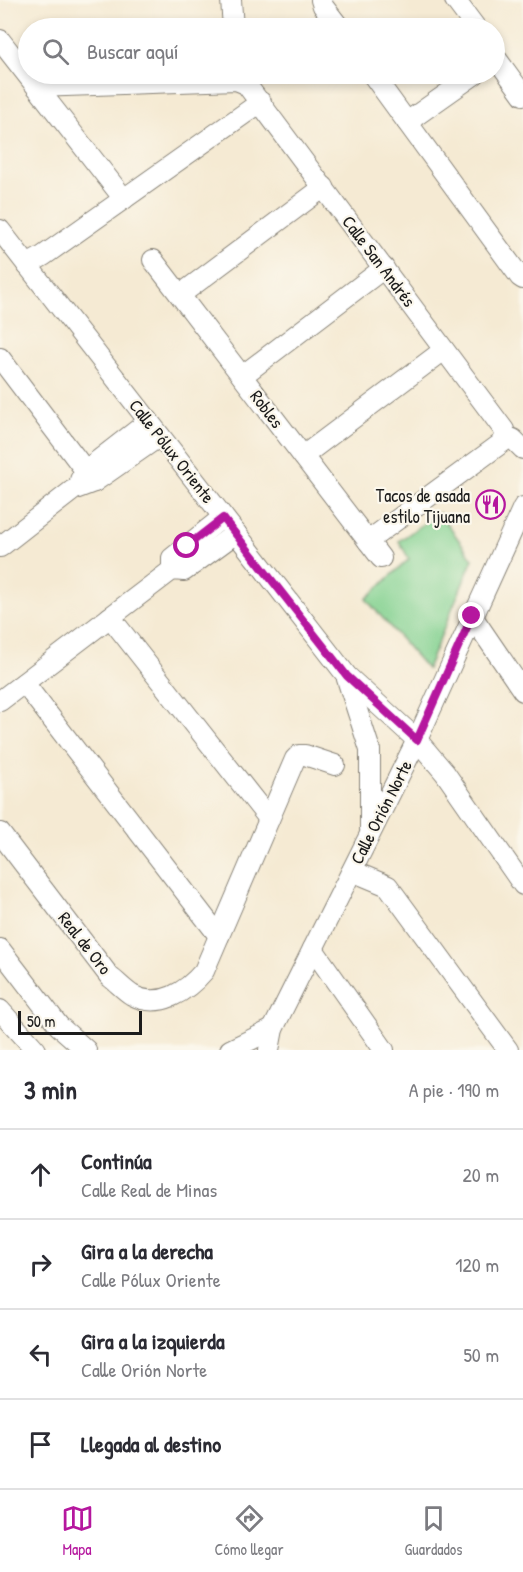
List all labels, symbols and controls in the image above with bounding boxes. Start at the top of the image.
search box [18,18,505,84]
icon: search [39,35,72,68]
text: Buscar aquí [87,36,179,66]
street label: Calle San Andrés [336,210,422,312]
street label: Robles [244,385,290,433]
street label: Calle Pólux Oriente [123,394,221,508]
place label: Tacos de asada estilo Tijuana [376,483,470,529]
restaurant icon: Tacos de asada estilo Tijuana [475,489,507,521]
route start [173,532,199,558]
route end [458,602,484,628]
street label: Calle Orión Norte [344,756,418,868]
street label: Real de Oro [52,906,118,980]
scale bar [18,1008,142,1036]
text: 50 m [27,1010,56,1032]
text: 3 min [24,1072,77,1107]
text: A pie · 190 m [409,1076,499,1103]
text: Continúa [81,1146,152,1176]
icon: ahead [24,1158,57,1191]
text: 20 m [462,1161,499,1188]
text: Calle Real de Minas [81,1176,217,1203]
text: Gira a la derecha [81,1236,213,1266]
icon: right [24,1248,57,1281]
text: 120 m [455,1251,499,1278]
text: Calle Pólux Oriente [81,1266,221,1293]
text: Gira a la izquierda [81,1326,225,1356]
icon: left [24,1338,57,1371]
text: 50 m [463,1341,499,1368]
text: Calle Orión Norte [81,1356,207,1383]
icon: arrive [24,1428,57,1461]
text: Llegada al destino [81,1429,221,1459]
tab: Mapa [61,1502,94,1560]
tab: Cómo llegar [215,1502,284,1560]
tab: Guardados [405,1502,462,1560]

